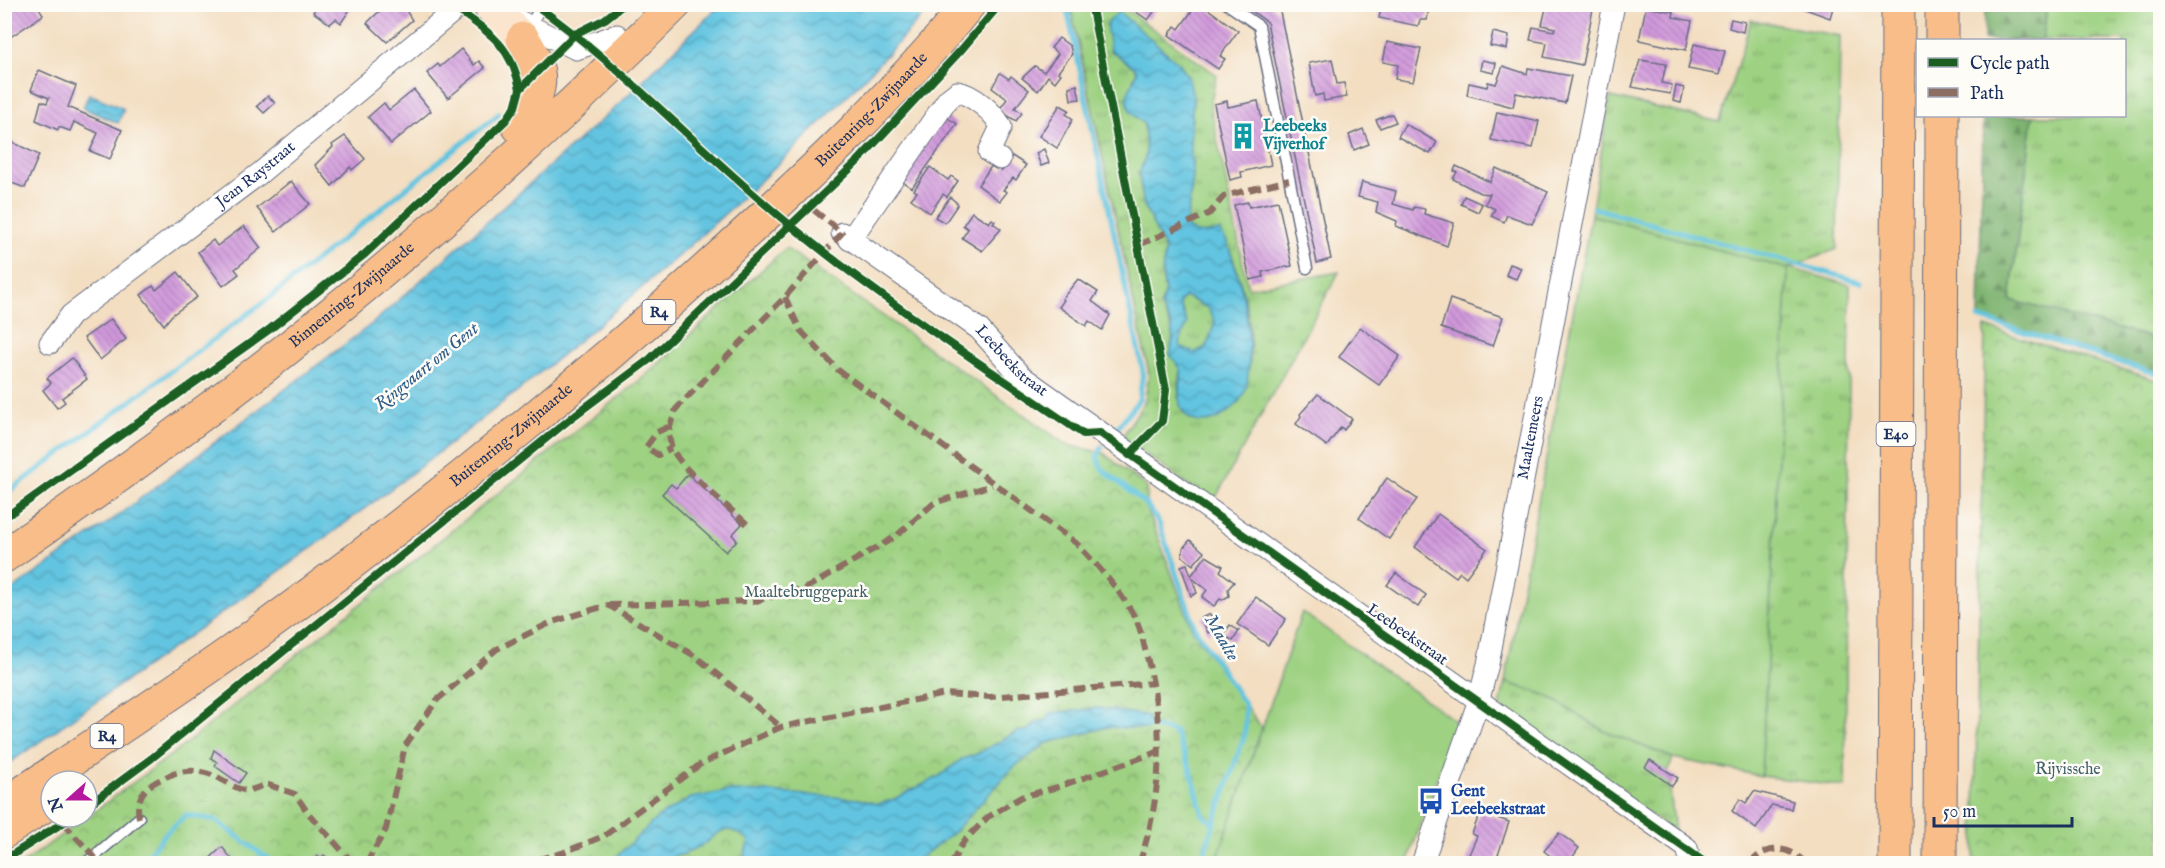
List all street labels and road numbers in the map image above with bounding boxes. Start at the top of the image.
street label: Buitenring-Zwijnaarde [811,49,933,172]
street label: Jean Raystraat [211,137,300,214]
street label: Binnenring-Zwijnaarde [286,238,419,353]
road number: R4 [642,300,676,324]
street label: Leebeekstraat [971,321,1052,402]
street label: Buitenring-Zwijnaarde [446,380,577,492]
street label: Maaltemeers [1513,394,1549,481]
road number: E40 [1876,422,1916,446]
street label: Leebeekstraat [1363,600,1452,671]
road number: R4 [90,724,124,748]

